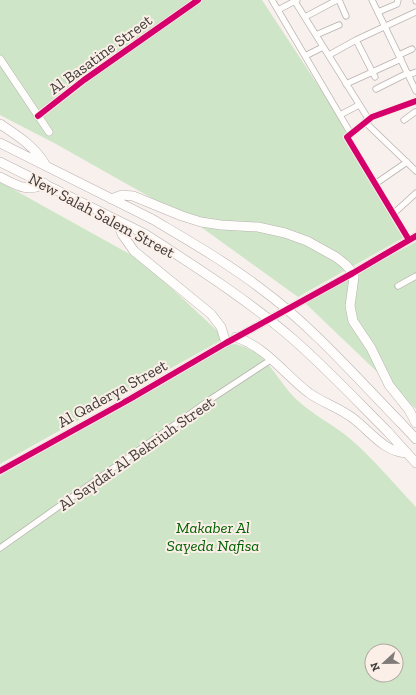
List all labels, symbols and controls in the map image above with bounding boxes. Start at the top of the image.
street label: Al Basatine Street [45,10,156,98]
street label: New Salah Salem Street [25,169,178,262]
street label: Al Qaderya Street [54,355,170,431]
street label: Al Saydat Al Bekriuh Street [55,392,218,515]
park label: Makaber Al Sayeda Nafisa [167,518,259,555]
north arrow [364,643,404,683]
text: N [367,660,383,673]

